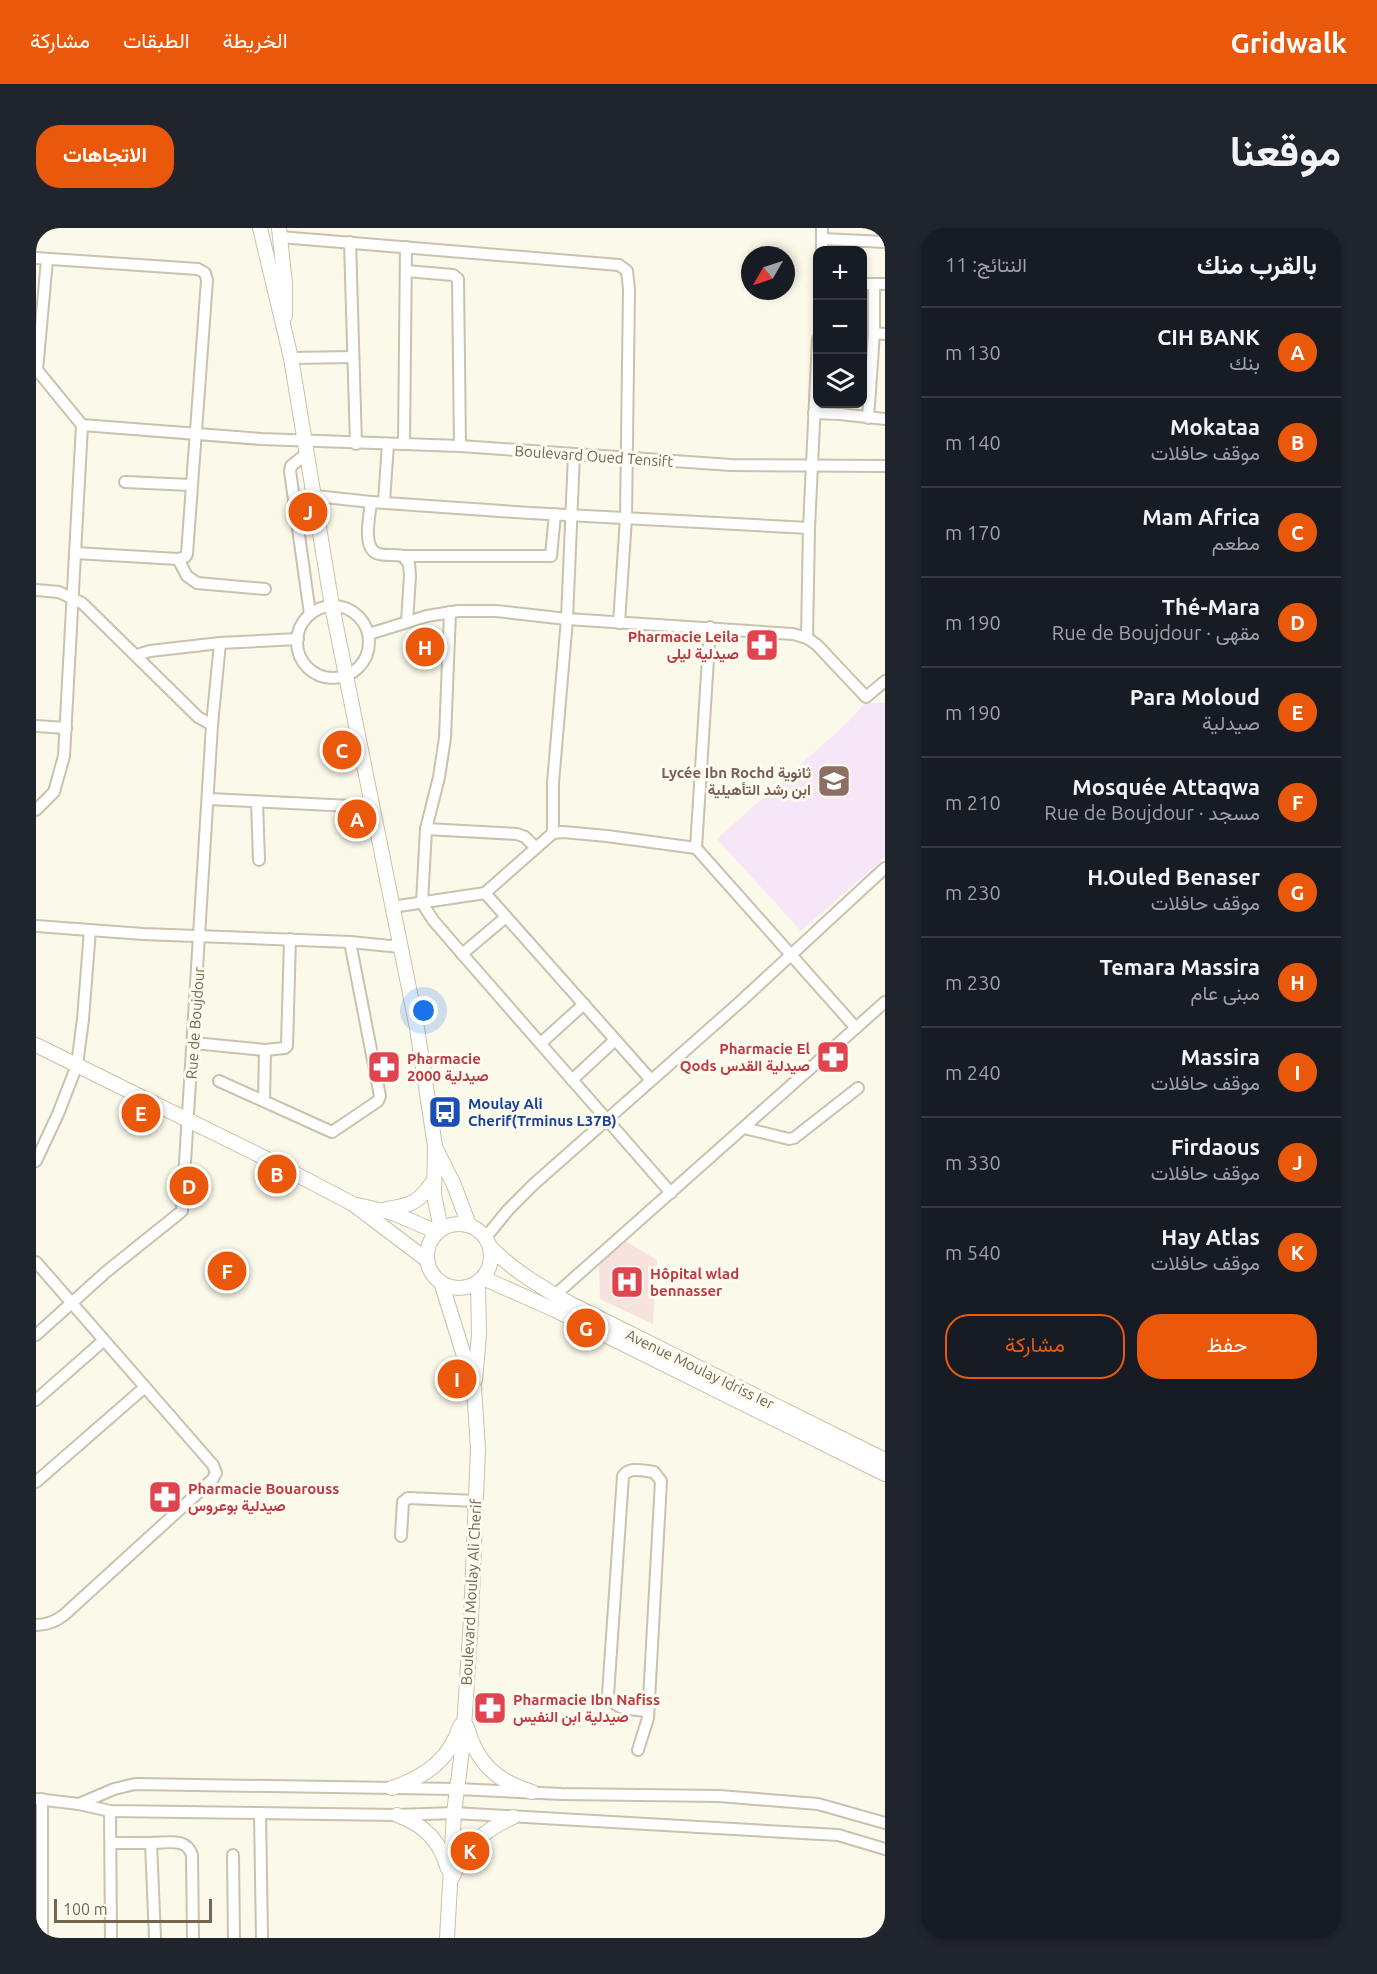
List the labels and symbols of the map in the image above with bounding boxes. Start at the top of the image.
north arrow [741,246,795,300]
street label: Boulevard Oued Tensift [514,442,674,470]
pin: J [288,490,328,534]
pin: H [406,624,444,670]
pharmacy icon: Pharmacie Leila صيدلية ليلى [744,627,780,663]
place label: Pharmacie Leila صيدلية ليلى [628,628,739,663]
pin: C [322,728,362,772]
school or university icon: Lycée Ibn Rochd ثانوية ابن رشد التأهيلية [816,763,852,799]
place label: Lycée Ibn Rochd ثانوية ابن رشد التأهيلية [661,764,811,799]
pin: A [338,796,376,842]
street label: Rue de Boujdour [183,966,207,1080]
your location [409,996,438,1025]
pharmacy icon: Pharmacie El Qods صيدلية القدس [815,1039,851,1075]
place label: Pharmacie El Qods صيدلية القدس [680,1040,810,1075]
pharmacy icon: Pharmacie 2000 صيدلية [366,1049,402,1085]
place label: Pharmacie 2000 صيدلية [407,1050,489,1085]
pin: E [122,1090,160,1136]
bus stop icon: Moulay Ali Cherif(Trminus L37B) [427,1094,463,1130]
place label: Moulay Ali Cherif(Trminus L37B) [468,1095,617,1129]
pin: B [258,1152,296,1196]
pin: D [170,1164,208,1208]
pin: F [208,1248,246,1294]
hospital icon: Hôpital wlad bennasser [609,1264,645,1300]
place label: Hôpital wlad bennasser [650,1265,739,1299]
pin: G [566,1306,606,1350]
street label: Avenue Moulay Idriss Ier [623,1326,777,1412]
pin: I [438,1356,476,1402]
pharmacy icon: Pharmacie Bouarouss صيدلية بوعروس [147,1479,183,1515]
place label: Pharmacie Bouarouss صيدلية بوعروس [188,1480,339,1515]
street label: Boulevard Moulay Ali Cherif [458,1498,484,1686]
pharmacy icon: Pharmacie Ibn Nafiss صيدلية ابن النفيس [472,1690,508,1726]
place label: Pharmacie Ibn Nafiss صيدلية ابن النفيس [513,1691,660,1726]
pin: K [450,1828,490,1874]
scale bar [54,1896,212,1924]

